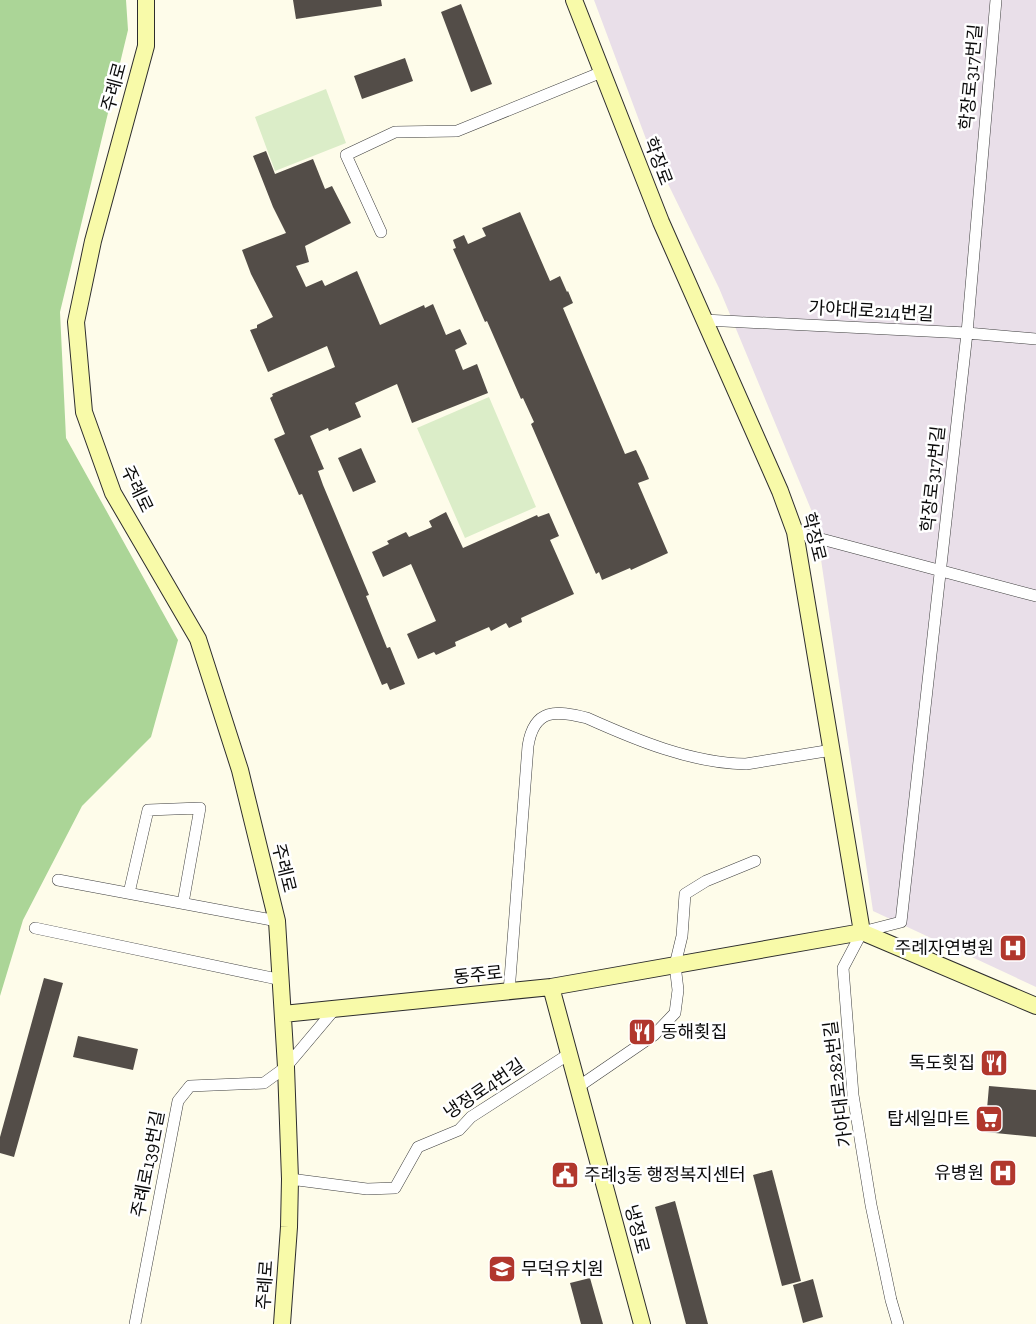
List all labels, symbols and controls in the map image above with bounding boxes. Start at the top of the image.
street label: 학장로317번길 [955,23,987,131]
street label: 주례로 [97,60,131,114]
street label: 학장로 [639,134,677,188]
street label: 가야대로214번길 [808,297,934,325]
street label: 학장로317번길 [916,425,950,533]
street label: 주례로 [116,462,158,516]
street label: 학장로 [797,510,831,564]
street label: 주례로 [267,841,301,895]
hospital icon: 주례자연병원 [998,933,1028,963]
place label: 주례자연병원 [895,937,994,959]
street label: 동주로 [452,961,504,989]
restaurant icon: 동해횟집 [627,1017,657,1047]
street label: 가야대로282번길 [819,1019,857,1149]
place label: 동해횟집 [661,1021,727,1043]
restaurant icon: 독도횟집 [979,1048,1009,1078]
place label: 독도횟집 [909,1052,975,1074]
street label: 냉정로4번길 [439,1054,529,1124]
supermarket icon: 탑세일마트 [974,1104,1004,1134]
place label: 탑세일마트 [887,1108,970,1130]
street label: 주례로139번길 [127,1109,169,1219]
hospital icon: 유병원 [988,1158,1018,1188]
public building icon: 주례3동 행정복지센터 [550,1160,580,1190]
place label: 유병원 [934,1162,984,1184]
place label: 주례3동 행정복지센터 [584,1164,746,1186]
street label: 냉정로 [620,1202,654,1256]
school or university icon: 무덕유치원 [487,1254,517,1284]
place label: 무덕유치원 [521,1258,604,1280]
street label: 주례로 [252,1259,278,1311]

